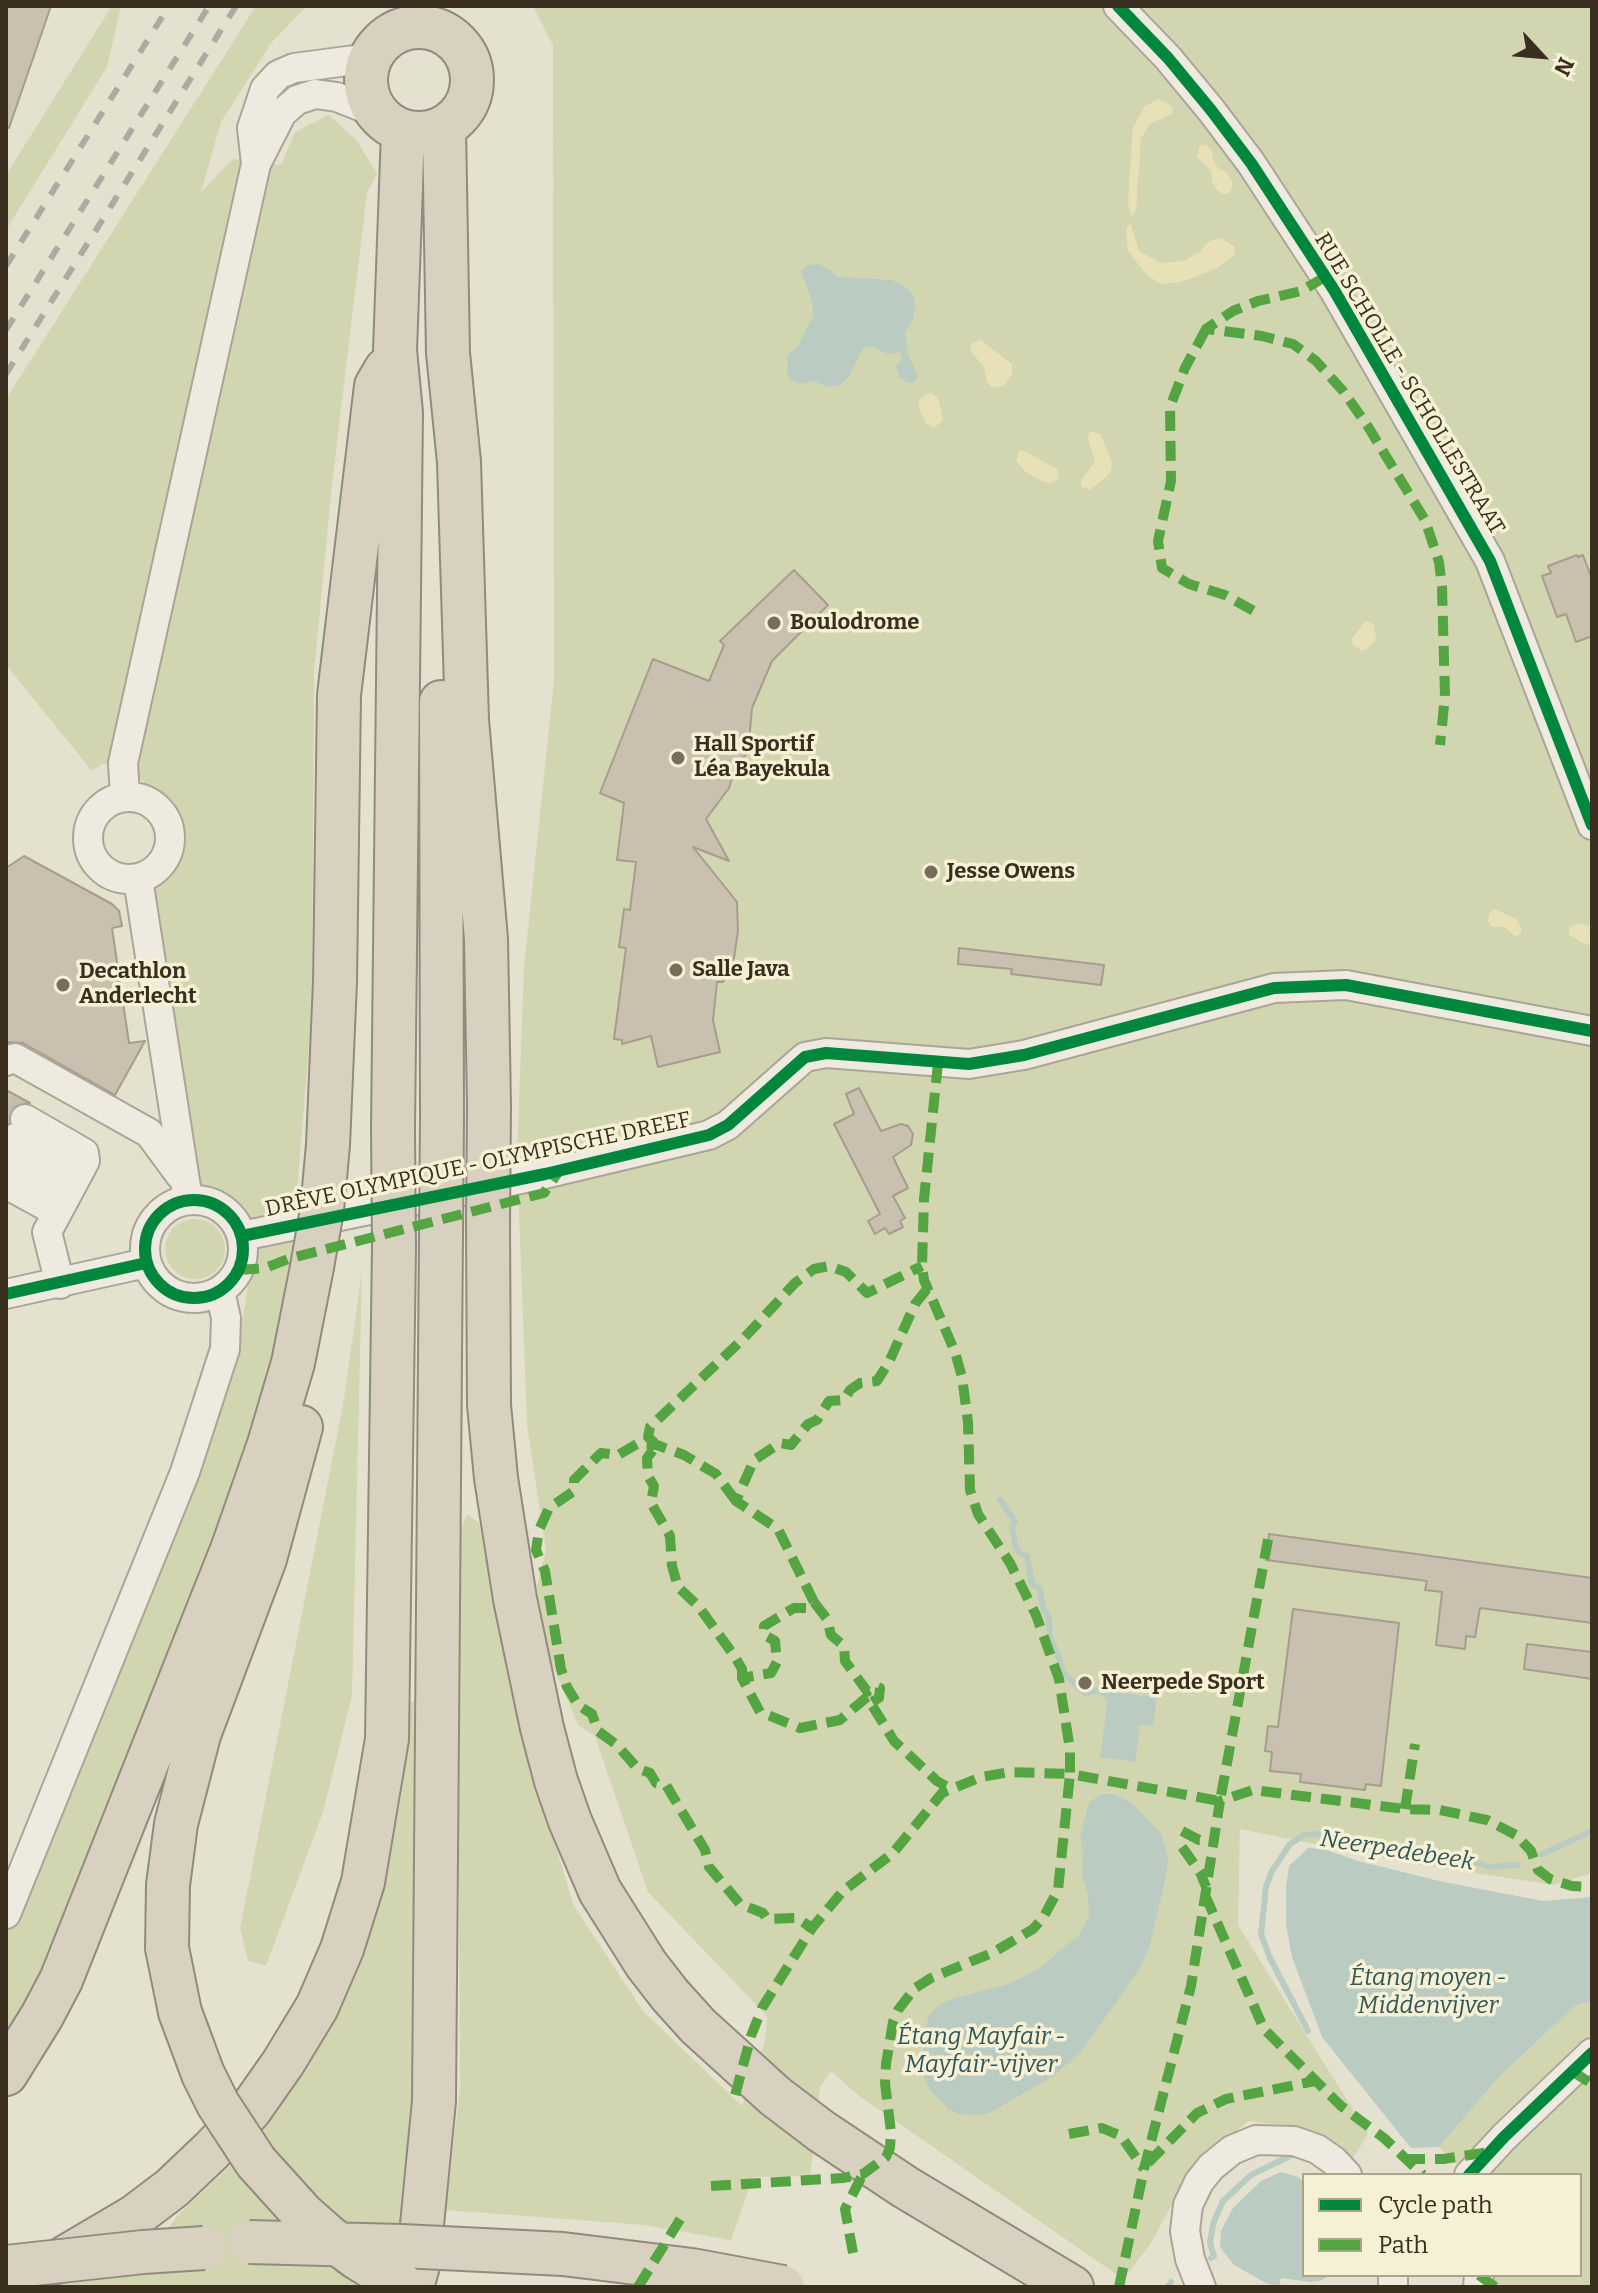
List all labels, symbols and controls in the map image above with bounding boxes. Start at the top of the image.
north arrow [1502,16,1582,96]
text: N [1548,53,1580,80]
street label: RUE SCHOLLE - SCHOLLESTRAAT [1308,228,1510,540]
place label: Boulodrome [790,610,919,636]
marker: Boulodrome [765,614,783,632]
place label: Hall Sportif Léa Bayekula [694,732,830,784]
marker: Hall Sportif Léa Bayekula [669,749,687,767]
place label: Jesse Owens [947,859,1075,885]
marker: Jesse Owens [922,863,940,881]
place label: Salle Java [692,957,790,983]
place label: Decathlon Anderlecht [79,959,197,1010]
marker: Salle Java [667,961,685,979]
marker: Decathlon Anderlecht [54,976,72,994]
street label: DRÈVE OLYMPIQUE - OLYMPISCHE DREEF [263,1107,693,1223]
place label: Neerpede Sport [1101,1670,1265,1696]
marker: Neerpede Sport [1076,1674,1094,1692]
water label: Neerpedebeek [1318,1825,1476,1877]
water label: Étang moyen - Middenvijver [1350,1964,1506,2020]
water label: Étang Mayfair - Mayfair-vijver [897,2023,1065,2079]
legend [1302,2173,1582,2277]
text: Cycle path [1378,2191,1493,2219]
text: Path [1378,2231,1428,2259]

